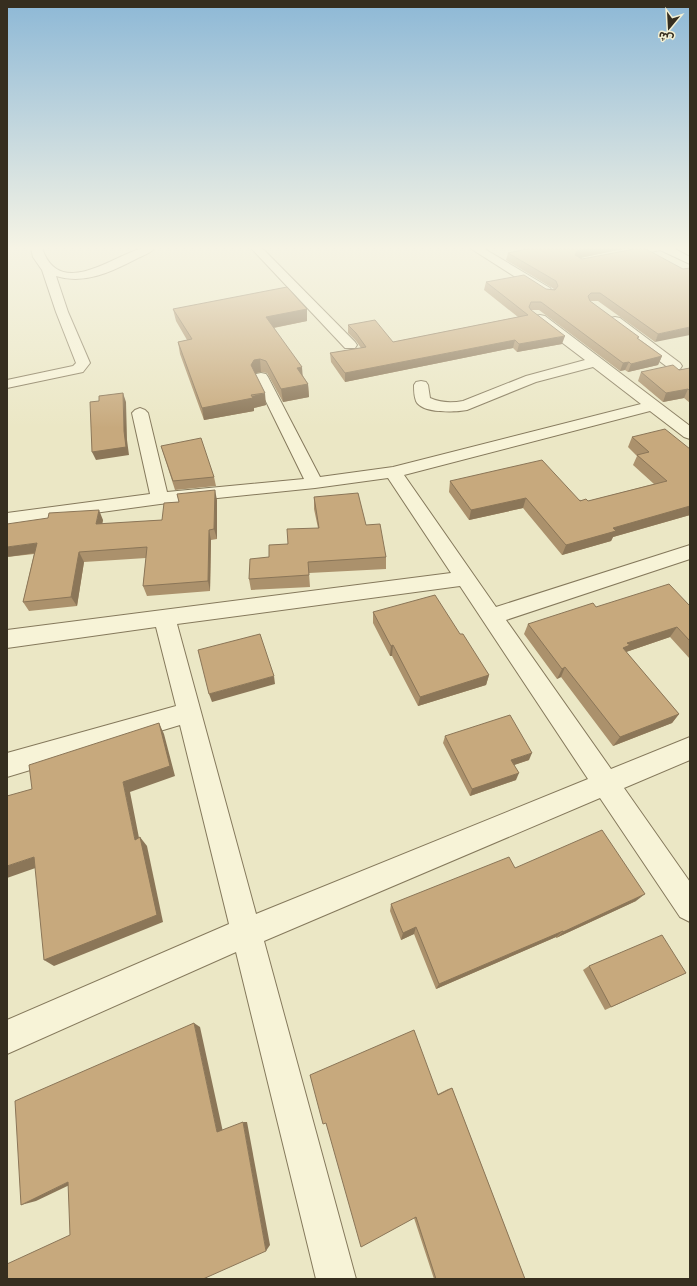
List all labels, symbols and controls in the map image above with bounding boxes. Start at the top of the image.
north arrow [649,8,689,48]
text: ش [657,29,675,46]

